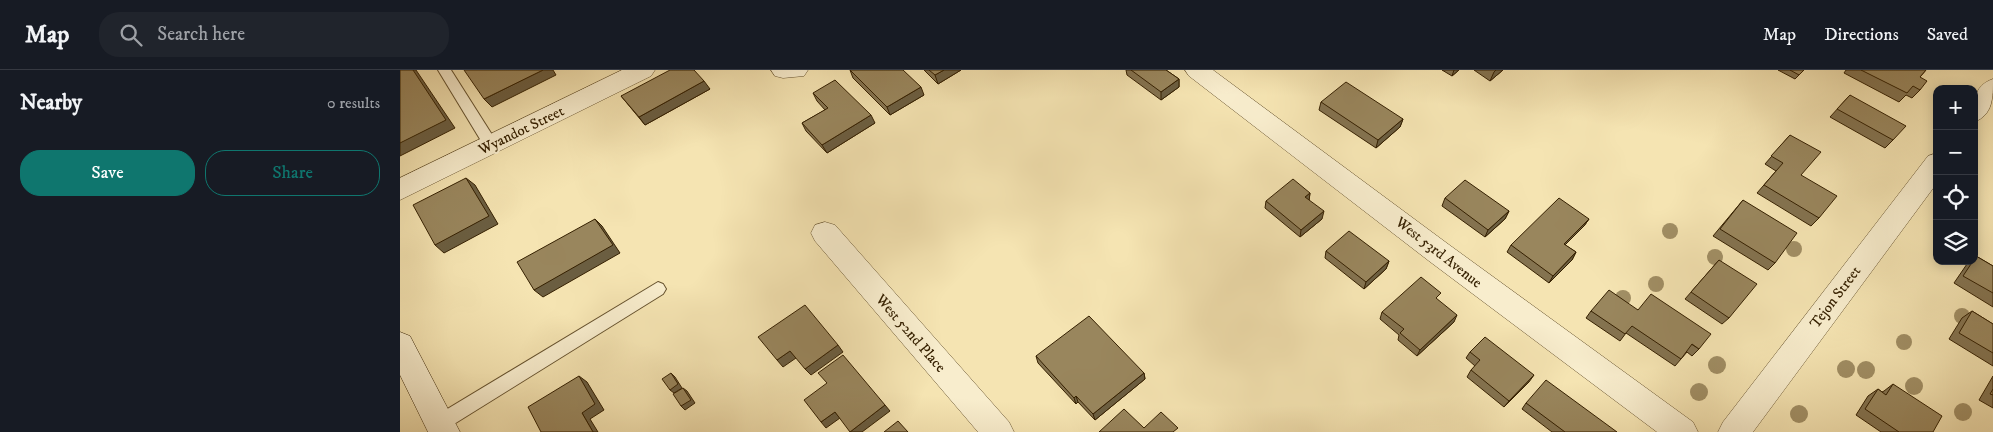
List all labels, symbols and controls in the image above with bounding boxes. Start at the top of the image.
search box [99,12,449,57]
text: Map [25,20,69,50]
icon: search [117,21,145,49]
text: Search here [157,23,245,46]
text: Map [1763,24,1796,46]
text: Directions [1824,24,1899,46]
text: Saved [1927,24,1968,46]
map controls [1933,85,1978,265]
button: + [1933,85,1978,130]
text: Nearby [20,90,82,116]
text: 0 results [327,93,380,113]
street label: Wyandot Street [474,101,567,160]
button: − [1933,130,1978,175]
button: Save [20,150,195,196]
button: Share [205,150,380,196]
button: locate [1933,175,1978,220]
street label: West 53rd Avenue [1391,212,1486,292]
button: layers [1933,220,1978,265]
street label: Tejon Street [1806,262,1865,332]
street label: West 52nd Place [871,289,950,376]

